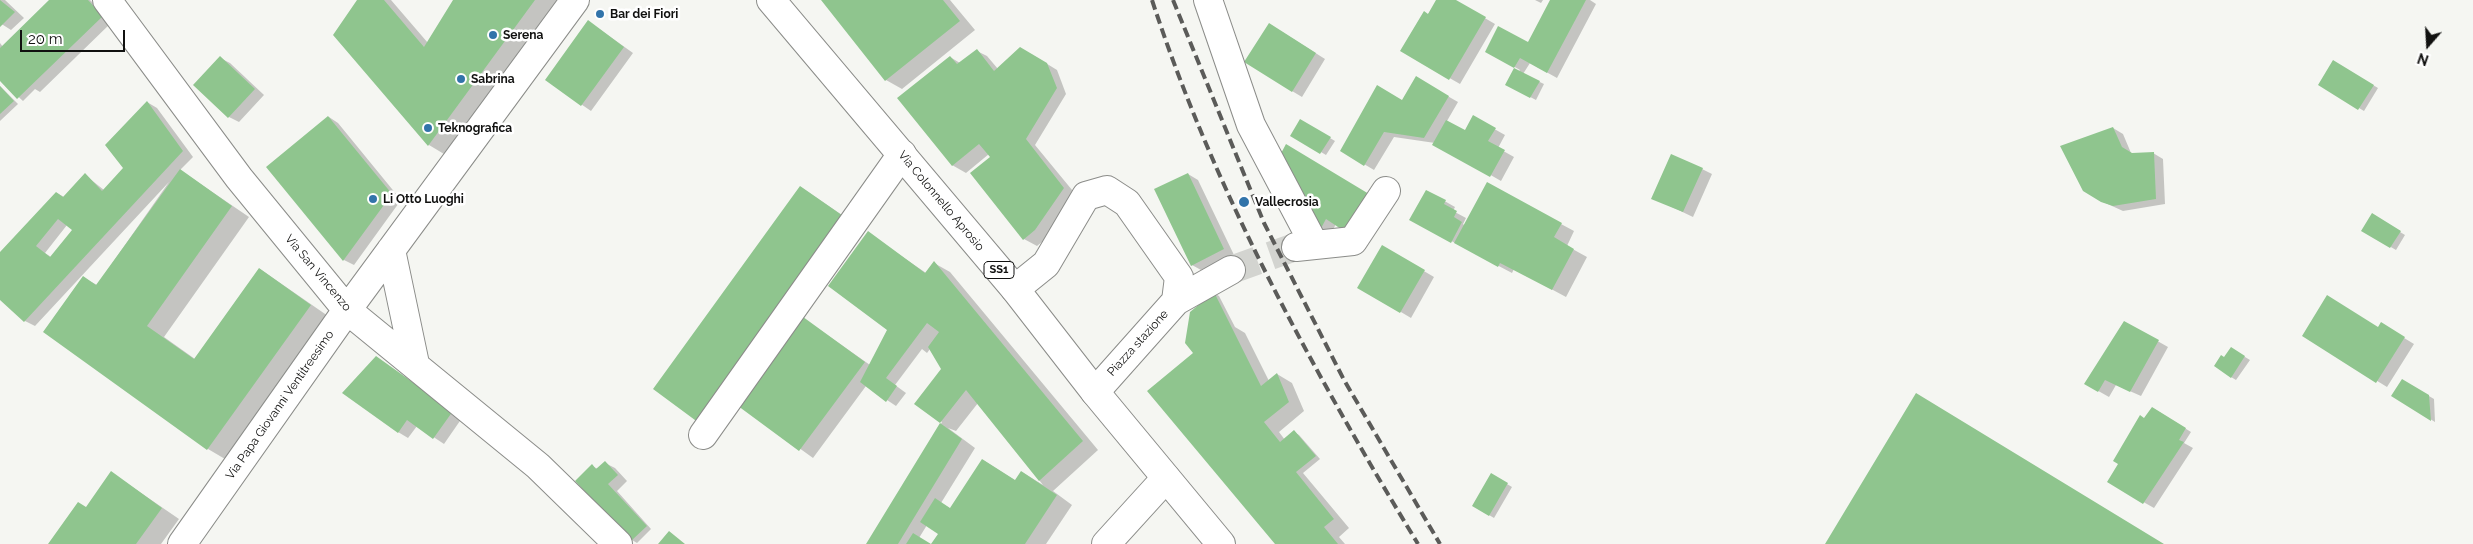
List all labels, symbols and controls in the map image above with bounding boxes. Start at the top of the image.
place label: Bar dei Fiori [610,7,678,21]
marker: Bar dei Fiori [594,8,606,20]
scale bar [22,20,128,52]
north arrow [2403,20,2453,70]
place label: Serena [503,28,543,42]
marker: Serena [487,29,499,41]
text: 20 m [28,30,63,48]
text: N [2415,50,2431,68]
place label: Sabrina [471,72,515,86]
marker: Sabrina [455,73,467,85]
place label: Teknografica [438,121,512,135]
marker: Teknografica [422,122,434,134]
street label: Via Colonnello Aprosio [895,148,987,254]
place label: Li Otto Luoghi [383,192,464,206]
marker: Li Otto Luoghi [367,193,379,205]
marker: Vallecrosia [1237,195,1251,209]
place label: Vallecrosia [1255,195,1319,209]
street label: Via San Vincenzo [282,232,354,314]
road number: SS1 [984,262,1014,278]
street label: Piazza stazione [1105,307,1171,379]
street label: Via Papa Giovanni Ventitreesimo [223,328,337,482]

